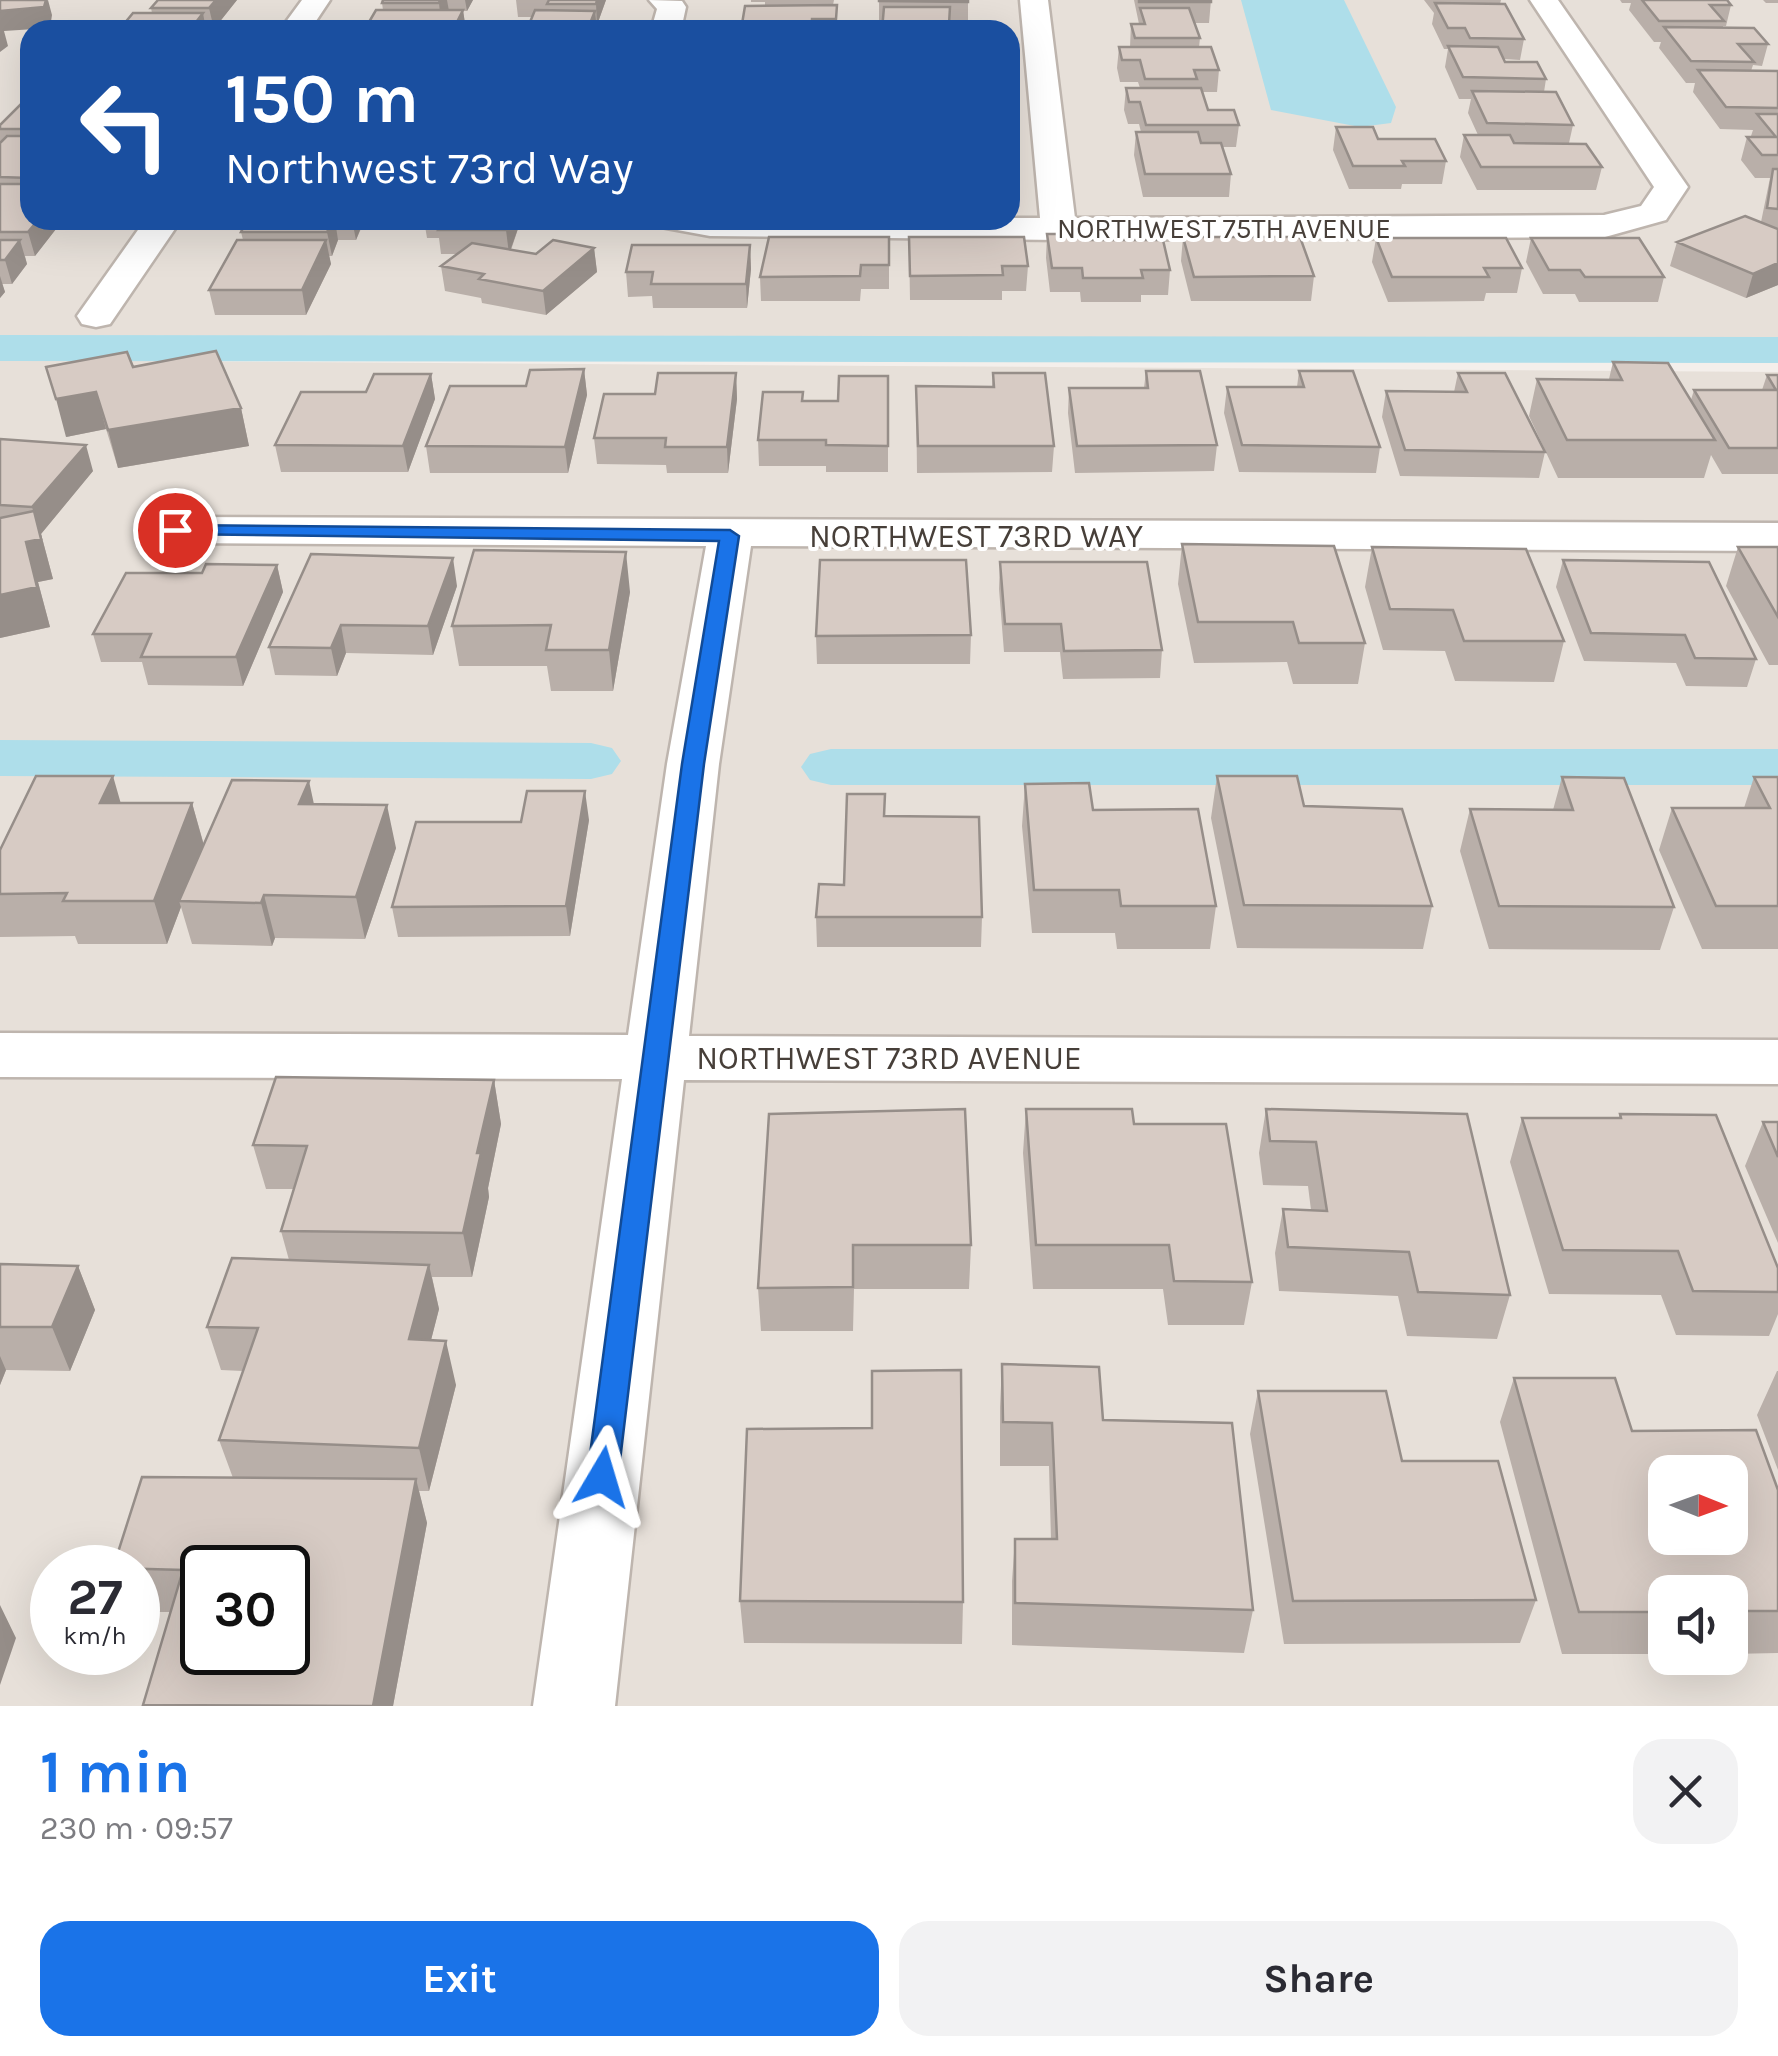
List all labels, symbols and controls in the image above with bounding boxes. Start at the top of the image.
text: 150 m [225,58,419,140]
icon: left [60,60,190,190]
text: Northwest 73rd Way [225,142,634,194]
street label: NORTHWEST 75TH AVENUE [1057,212,1391,245]
pin [133,488,218,573]
icon: arrive [148,503,203,558]
street label: NORTHWEST 73RD WAY [809,518,1143,555]
street label: NORTHWEST 73RD AVENUE [696,1040,1082,1077]
position arrow [550,1425,654,1529]
north arrow [1648,1455,1748,1555]
map controls [1648,1455,1748,1675]
speed limit sign: 30 [180,1545,310,1675]
text: 27 [67,1568,123,1627]
button: sound [1648,1575,1748,1675]
text: km/h [63,1621,127,1650]
text: 1 min [40,1737,191,1807]
button: close [1633,1739,1738,1844]
text: 230 m · 09:57 [40,1810,233,1847]
button: Exit [40,1921,879,2036]
button: Share [899,1921,1738,2036]

